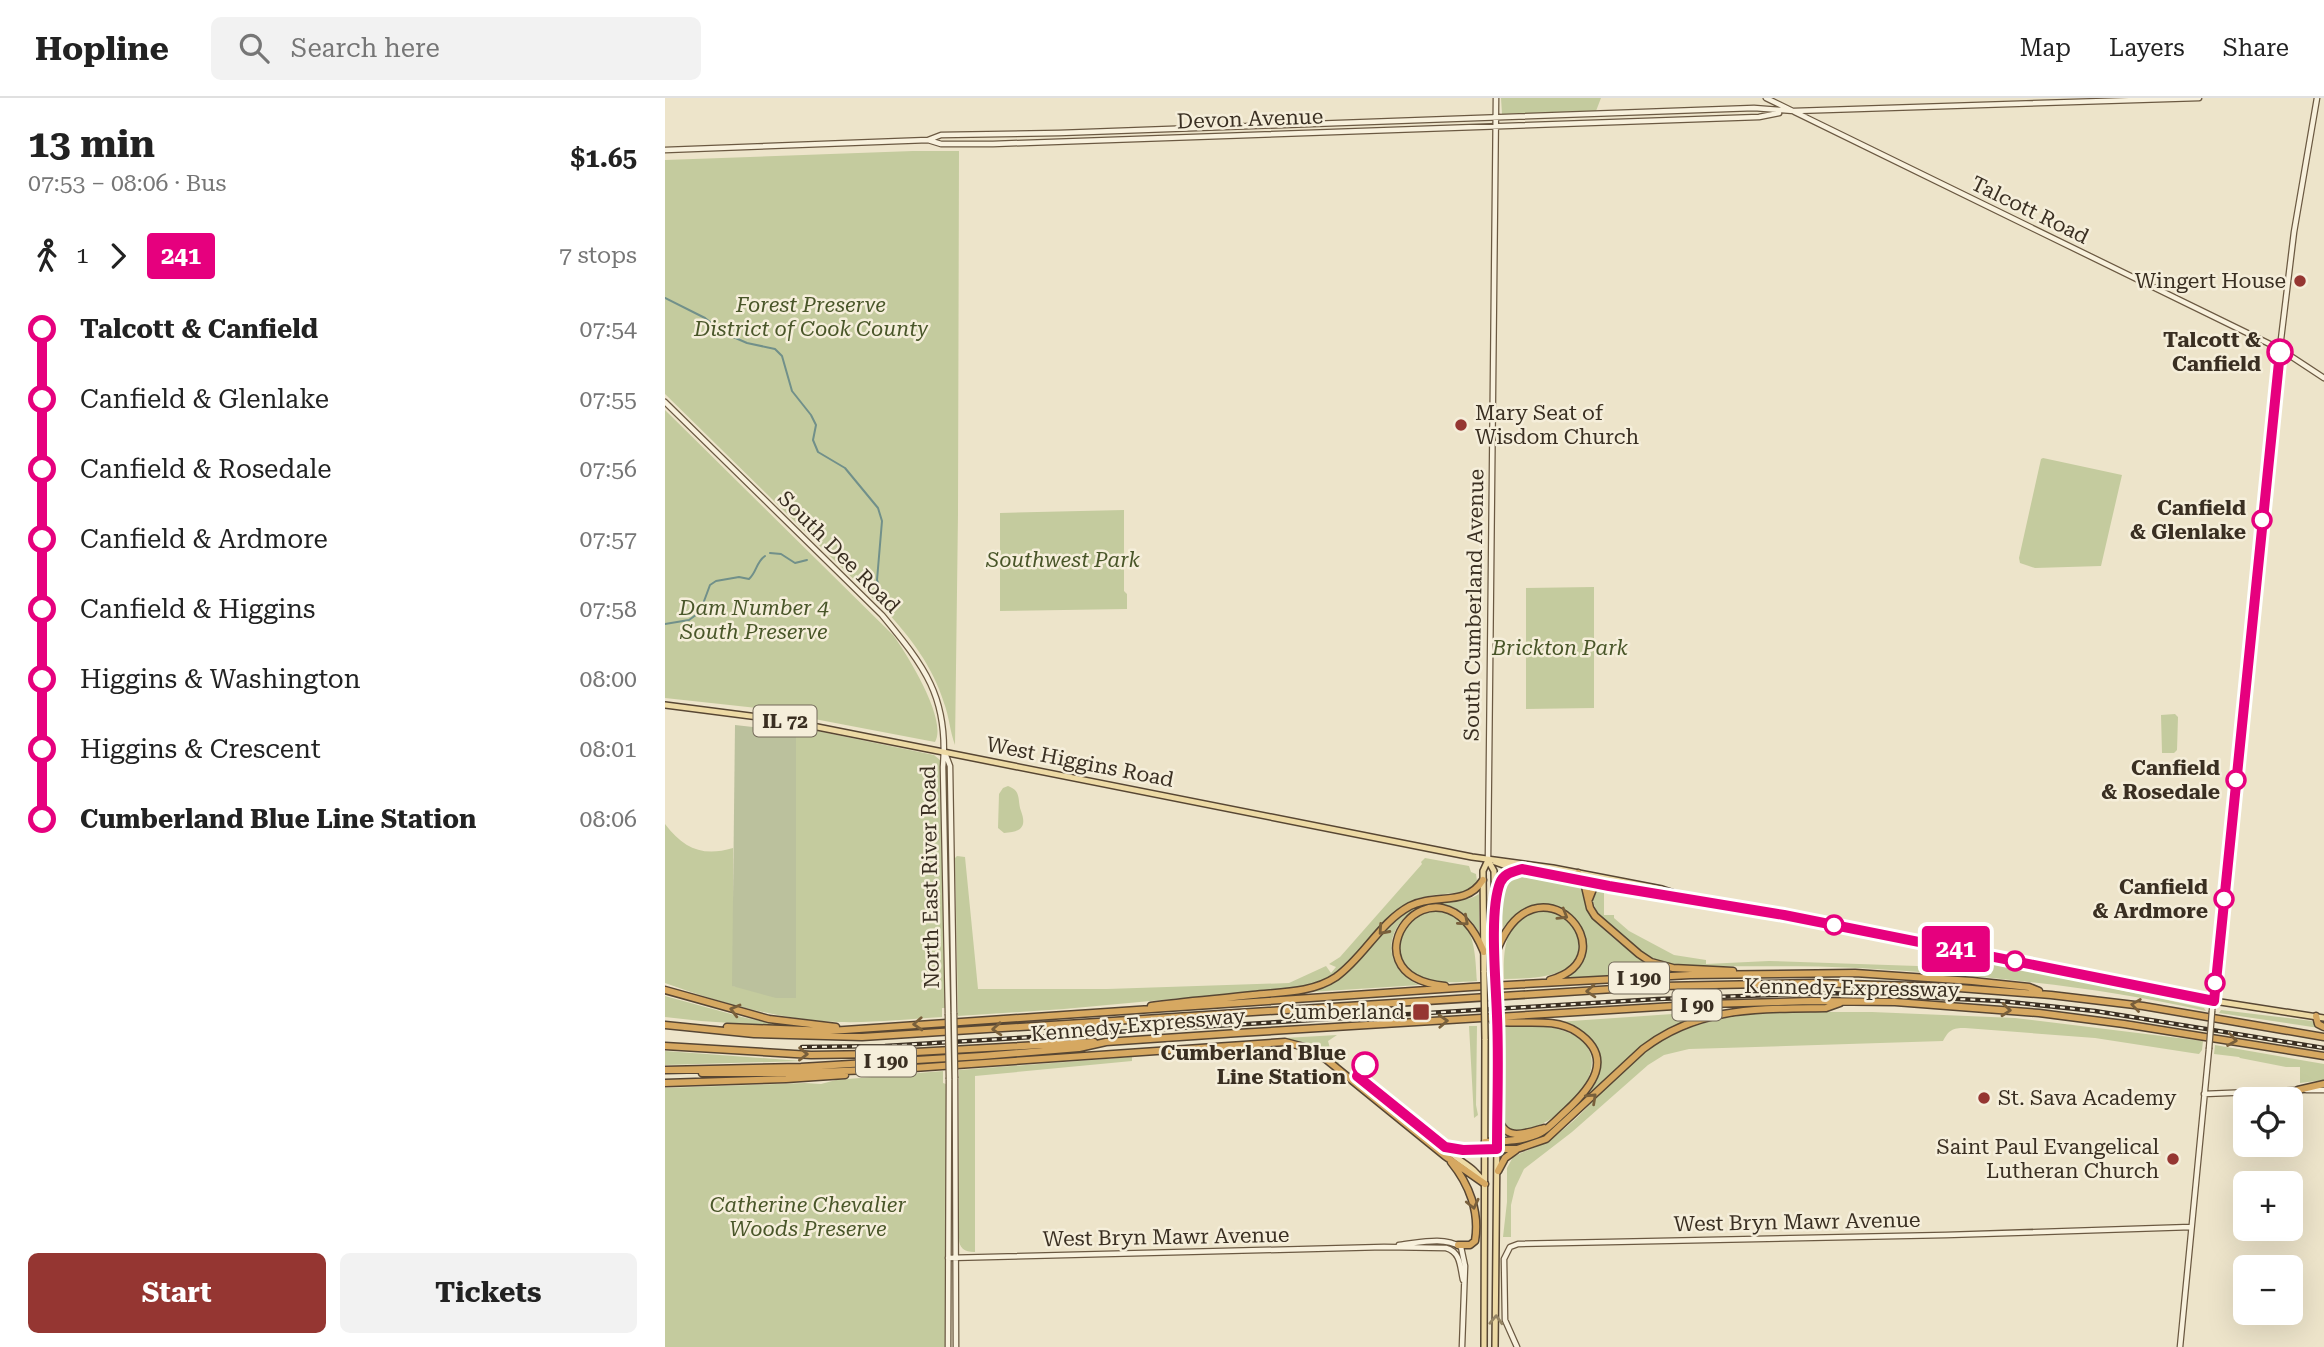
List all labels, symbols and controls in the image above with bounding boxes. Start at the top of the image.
search box [211,17,701,80]
text: Hopline [35,29,169,68]
icon: search [235,29,273,67]
text: Search here [291,33,440,63]
text: Map [2020,34,2071,62]
text: Layers [2109,34,2185,62]
text: Share [2223,34,2289,62]
street label: Devon Avenue [1176,104,1324,134]
text: 13 min [28,122,155,166]
text: $1.65 [571,143,637,173]
text: 07:53 – 08:06 · Bus [28,170,226,197]
street label: Talcott Road [1967,171,2093,249]
icon: walk [28,237,66,275]
icon: forward [99,237,137,275]
text: 1 [76,242,89,269]
text: 241 [161,242,201,270]
text: 7 stops [559,242,637,269]
place label: Wingert House [2135,269,2286,293]
marker: Wingert House [2292,273,2308,289]
park label: Forest Preserve District of Cook County [693,293,928,341]
text: Talcott & Canfield [80,314,318,344]
text: 07:54 [580,316,637,343]
place label: Talcott & Canfield [2163,328,2261,376]
marker: Talcott & Canfield [2267,339,2293,365]
text: Canfield & Glenlake [80,384,329,414]
text: 07:55 [580,386,637,413]
place label: Mary Seat of Wisdom Church [1475,401,1639,449]
marker: Mary Seat of Wisdom Church [1453,417,1469,433]
text: Canfield & Rosedale [80,454,332,484]
text: 07:56 [580,456,637,483]
street label: South Cumberland Avenue [1460,469,1488,741]
street label: South Dee Road [773,486,905,618]
place label: Canfield & Glenlake [2130,496,2246,544]
marker: Canfield & Glenlake [2252,510,2272,530]
text: Canfield & Ardmore [80,524,328,554]
text: 07:57 [580,526,637,553]
park label: Southwest Park [985,548,1140,572]
text: Canfield & Higgins [80,594,315,624]
text: 07:58 [580,596,637,623]
park label: Dam Number 4 South Preserve [678,596,829,644]
park label: Brickton Park [1491,636,1628,660]
text: Higgins & Washington [80,664,361,694]
text: 08:00 [580,666,637,693]
road number: IL 72 [753,706,817,736]
street label: West Higgins Road [984,732,1176,792]
text: Higgins & Crescent [80,734,321,764]
text: 08:01 [580,736,637,763]
place label: Canfield & Rosedale [2101,756,2220,804]
street label: North East River Road [916,765,944,989]
marker: Canfield & Rosedale [2226,770,2246,790]
text: Cumberland Blue Line Station [80,804,476,834]
text: 08:06 [580,806,637,833]
place label: Canfield & Ardmore [2092,875,2208,923]
marker: Canfield & Ardmore [2214,889,2234,909]
one-way arrow [1555,906,1568,919]
one-way arrow [1456,913,1469,925]
unlabelled marker [1824,915,1844,935]
one-way arrow [1379,922,1391,935]
line badge: 241 [1916,926,1996,972]
text: 241 [1936,935,1976,963]
unlabelled marker [2005,951,2025,971]
road number: I 190 [1609,962,1669,993]
unlabelled marker [2205,973,2225,993]
street label: Kennedy Expressway [1744,974,1961,1002]
one-way arrow [1585,983,1596,998]
road number: I 90 [1672,990,1721,1021]
one-way arrow [2130,998,2142,1013]
place label: Cumberland [1279,1000,1406,1024]
marker: Cumberland [1411,1002,1431,1022]
one-way arrow [2001,1002,2012,1017]
one-way arrow [730,1004,742,1018]
street label: Kennedy Expressway [1030,1004,1247,1046]
one-way arrow [1438,1013,1449,1028]
one-way arrow [912,1017,923,1032]
one-way arrow [992,1021,1003,1036]
one-way arrow [2226,1032,2238,1047]
place label: Cumberland Blue Line Station [1160,1041,1346,1089]
road number: I 190 [856,1046,916,1077]
one-way arrow [798,1047,809,1062]
marker: Cumberland Blue Line Station [1352,1052,1378,1078]
place label: St. Sava Academy [1998,1086,2177,1110]
map controls [2233,1087,2303,1325]
button: locate [2233,1087,2303,1157]
marker: St. Sava Academy [1976,1090,1992,1106]
one-way arrow [1584,1093,1597,1106]
place label: Saint Paul Evangelical Lutheran Church [1936,1135,2160,1183]
marker: Saint Paul Evangelical Lutheran Church [2165,1151,2181,1167]
button: + [2233,1171,2303,1241]
park label: Catherine Chevalier Woods Preserve [710,1193,906,1241]
one-way arrow [1464,1198,1479,1210]
street label: West Bryn Mawr Avenue [1673,1208,1921,1236]
street label: West Bryn Mawr Avenue [1042,1223,1290,1251]
button: Start [28,1253,326,1333]
button: Tickets [340,1253,637,1333]
button: − [2233,1255,2303,1325]
one-way arrow [1488,1315,1503,1326]

